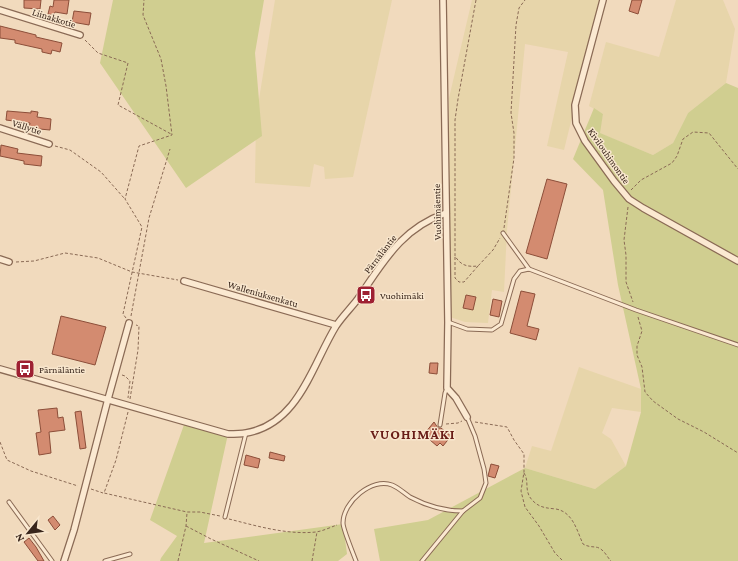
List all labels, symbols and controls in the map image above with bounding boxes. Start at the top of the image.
street label: Liinakkotie [31,6,78,30]
street label: Vällytie [11,117,44,137]
street label: Kivilouhimontie [586,126,633,186]
street label: Vuohimäentie [431,183,443,240]
street label: Pärnäläntie [362,232,399,276]
street label: Walleniuksenkatu [227,279,300,309]
bus stop icon: Vuohimäki [355,284,377,306]
place label: Vuohimäki [380,290,424,301]
bus stop icon: Pärnäläntie [14,358,36,380]
place label: Pärnäläntie [39,364,86,375]
district label: VUOHIMÄKI [370,426,455,442]
north arrow [8,513,48,553]
text: N [12,531,26,544]

